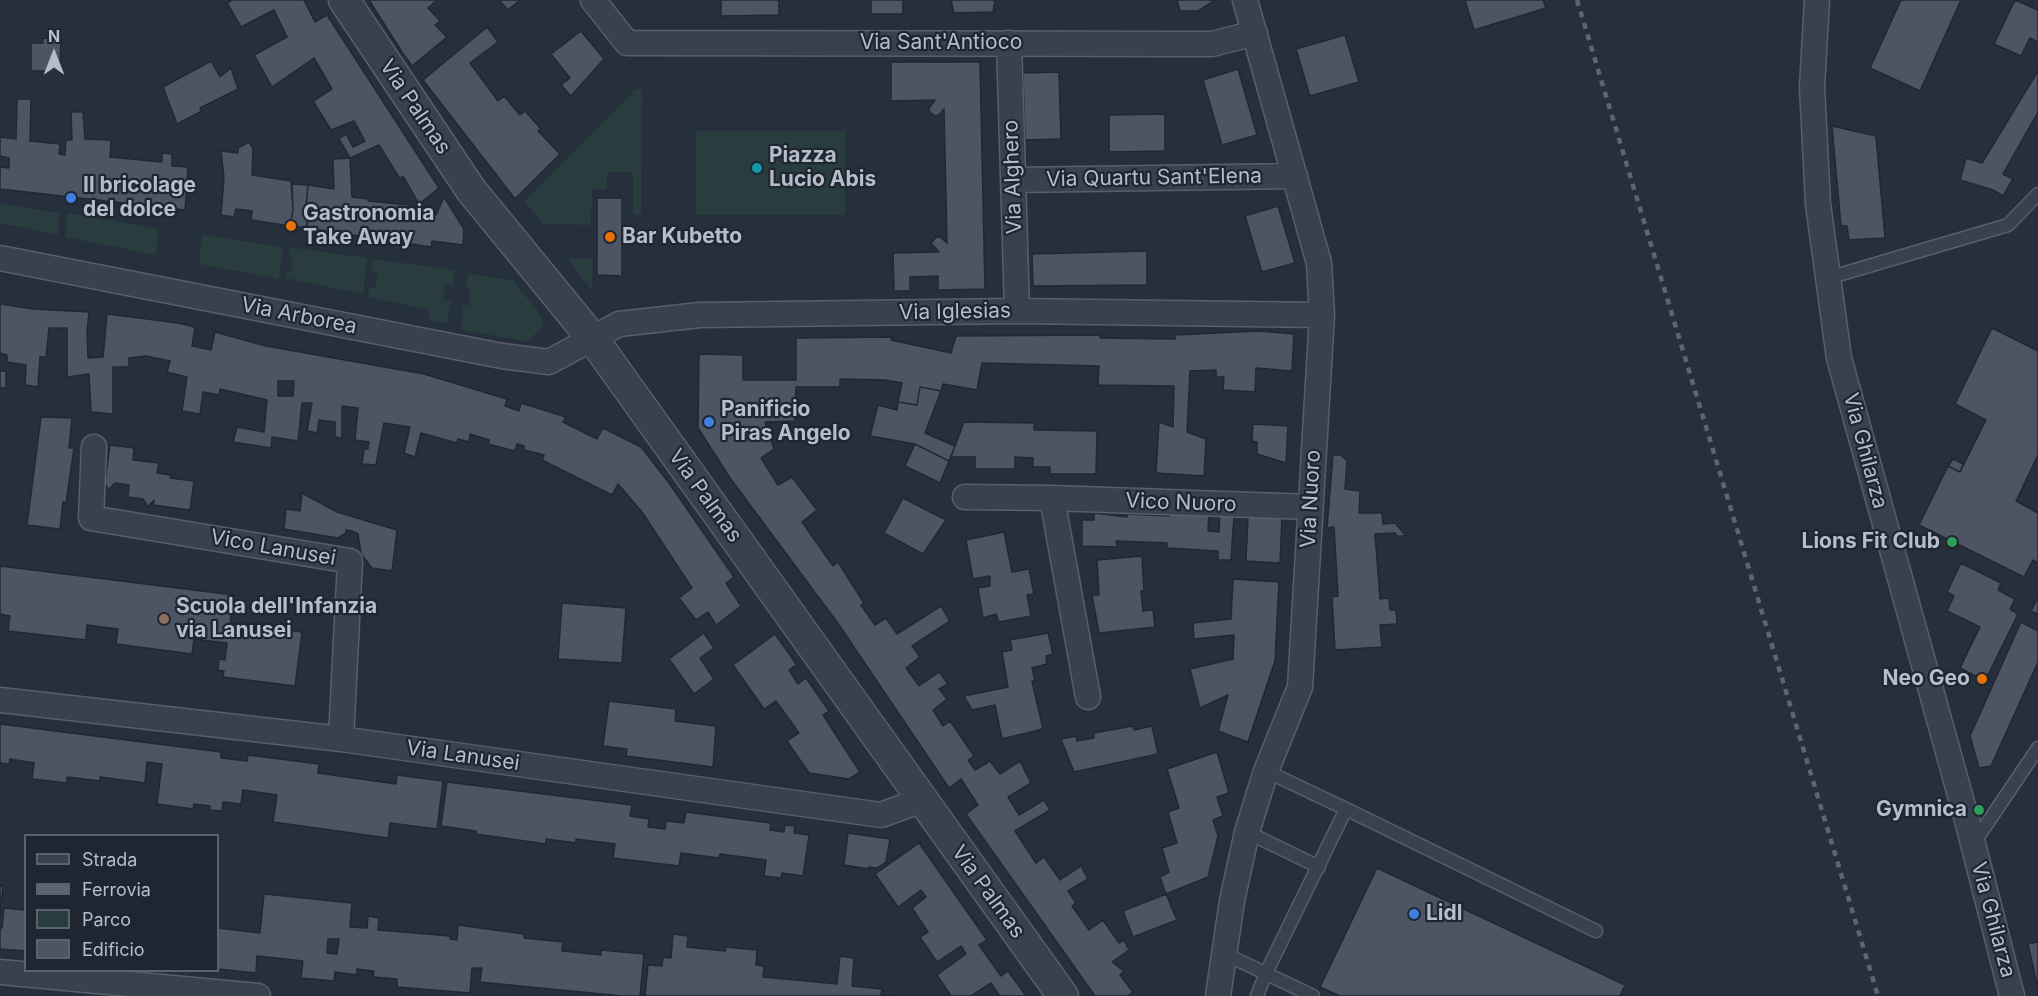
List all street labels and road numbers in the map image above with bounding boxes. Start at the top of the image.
street label: Via Sant'Antioco [860,30,1022,56]
street label: Via Palmas [374,55,456,159]
street label: Via Alghero [998,119,1028,235]
street label: Via Quartu Sant'Elena [1046,164,1262,192]
street label: Via Arborea [239,292,359,340]
street label: Via Iglesias [899,298,1011,326]
street label: Via Ghilarza [1837,390,1893,512]
street label: Via Palmas [663,445,747,547]
street label: Via Nuoro [1296,449,1326,549]
street label: Vico Nuoro [1125,488,1237,518]
street label: Vico Lanusei [208,525,338,571]
street label: Via Lanusei [405,736,521,776]
street label: Via Palmas [946,841,1030,943]
street label: Via Ghilarza [1965,859,2021,981]

